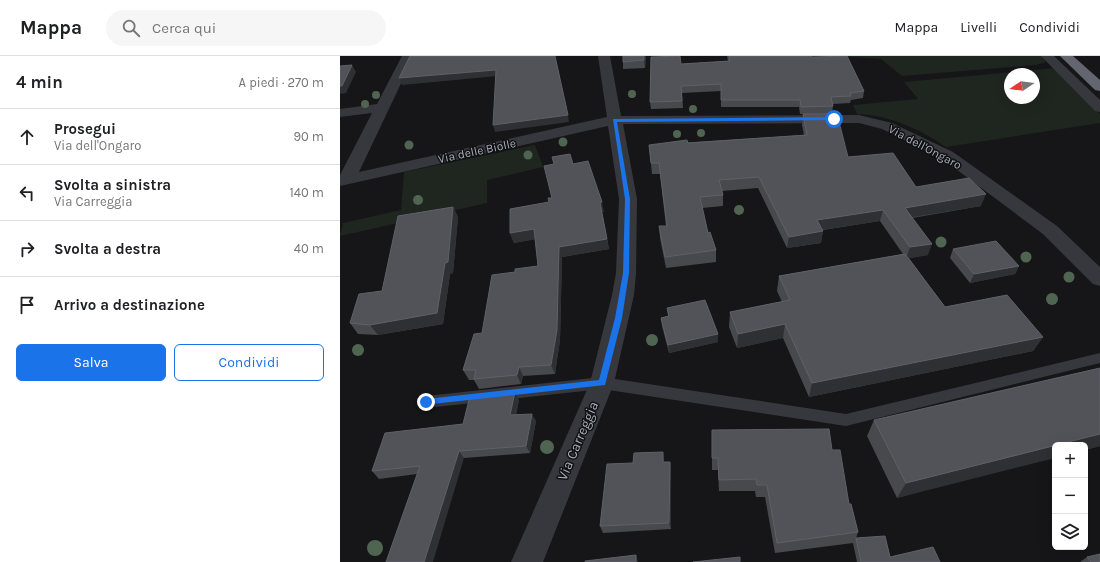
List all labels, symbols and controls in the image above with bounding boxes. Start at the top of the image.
search box [106,10,386,46]
text: Mappa [20,17,82,39]
icon: search [120,17,142,39]
text: Cerca qui [152,19,216,37]
text: Mappa [895,19,938,36]
text: Livelli [960,19,997,36]
text: Condividi [1019,19,1080,36]
north arrow [1004,68,1040,104]
text: 4 min [16,72,63,92]
text: A piedi · 270 m [239,75,324,90]
route start [825,110,843,128]
text: Prosegui [54,120,116,138]
street label: Via dell'Ongaro [886,122,964,172]
icon: ahead [16,126,38,148]
text: 90 m [293,129,324,144]
street label: Via delle Biolle [437,136,517,166]
text: Via dell'Ongaro [54,138,141,153]
text: Svolta a sinistra [54,176,171,194]
icon: left [16,182,38,204]
text: 140 m [289,185,324,200]
text: Via Carreggia [54,194,132,209]
icon: right [16,238,38,260]
text: Svolta a destra [54,240,161,258]
text: 40 m [294,241,324,256]
icon: arrive [16,294,38,316]
text: Arrivo a destinazione [54,296,205,314]
button: Salva [16,344,166,381]
button: Condividi [174,344,324,381]
route end [417,393,435,411]
street label: Via Carreggia [554,399,602,483]
map controls [1052,442,1088,550]
button: + [1052,442,1088,478]
button: − [1052,478,1088,514]
button: layers [1052,514,1088,550]

